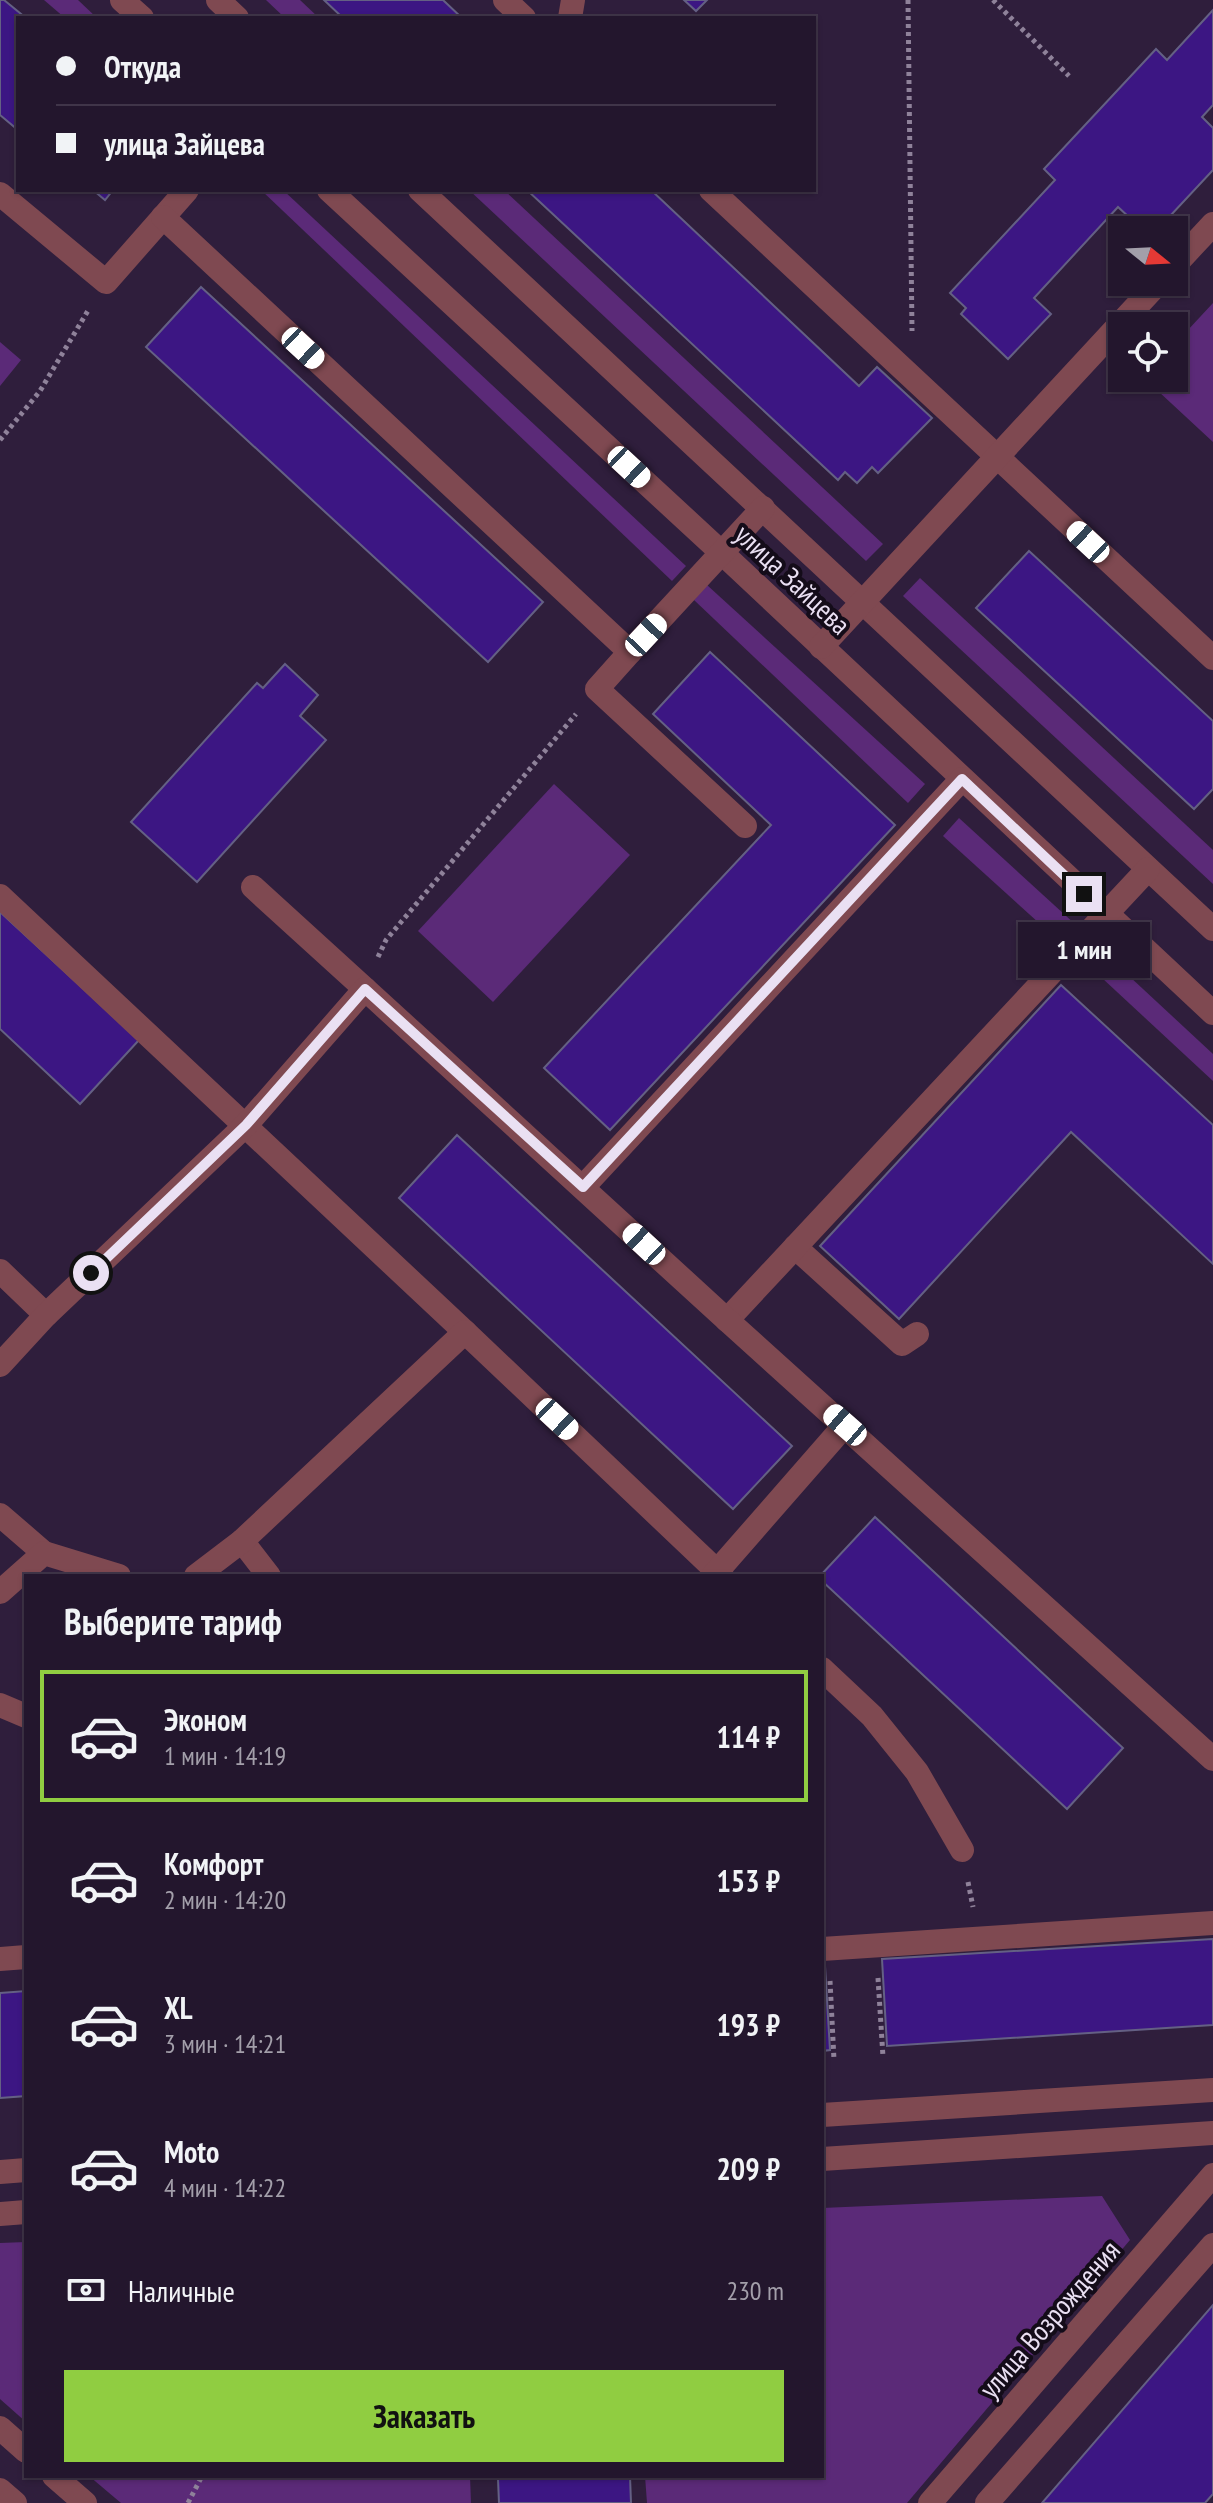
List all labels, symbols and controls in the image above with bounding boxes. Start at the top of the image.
text: Откуда [104,47,181,86]
text: улица Зайцева [104,124,265,163]
north arrow [1108,216,1188,296]
map controls [1108,216,1188,392]
button: locate [1108,312,1188,392]
car [277,323,329,373]
car [603,442,655,492]
street label: улица Зайцева [727,516,859,642]
car [1062,517,1114,567]
car [621,609,671,661]
route end [1066,876,1102,912]
callout: 1 мин [1018,922,1150,978]
text: 1 мин [1056,933,1112,966]
car [618,1219,670,1269]
route start [73,1255,109,1291]
car [531,1394,583,1444]
car [819,1400,871,1450]
text: Выберите тариф [64,1598,282,1645]
icon: car [68,1700,140,1772]
text: Эконом [164,1700,247,1739]
text: 114 ₽ [716,1717,780,1756]
text: 1 мин · 14:19 [164,1739,286,1772]
icon: car [68,1844,140,1916]
text: Комфорт [164,1844,263,1883]
text: 153 ₽ [716,1861,780,1900]
text: 2 мин · 14:20 [164,1883,286,1916]
icon: car [68,1988,140,2060]
text: XL [164,1988,193,2027]
text: 193 ₽ [716,2005,780,2044]
text: 3 мин · 14:21 [164,2027,286,2060]
icon: car [68,2132,140,2204]
text: Moto [164,2132,219,2171]
text: 209 ₽ [716,2149,780,2188]
text: 4 мин · 14:22 [164,2171,286,2204]
street label: улица Возрождения [970,2232,1128,2406]
icon: cash [64,2268,108,2312]
text: Наличные [128,2271,235,2310]
text: 230 m [726,2274,784,2307]
button: Заказать [64,2370,784,2462]

